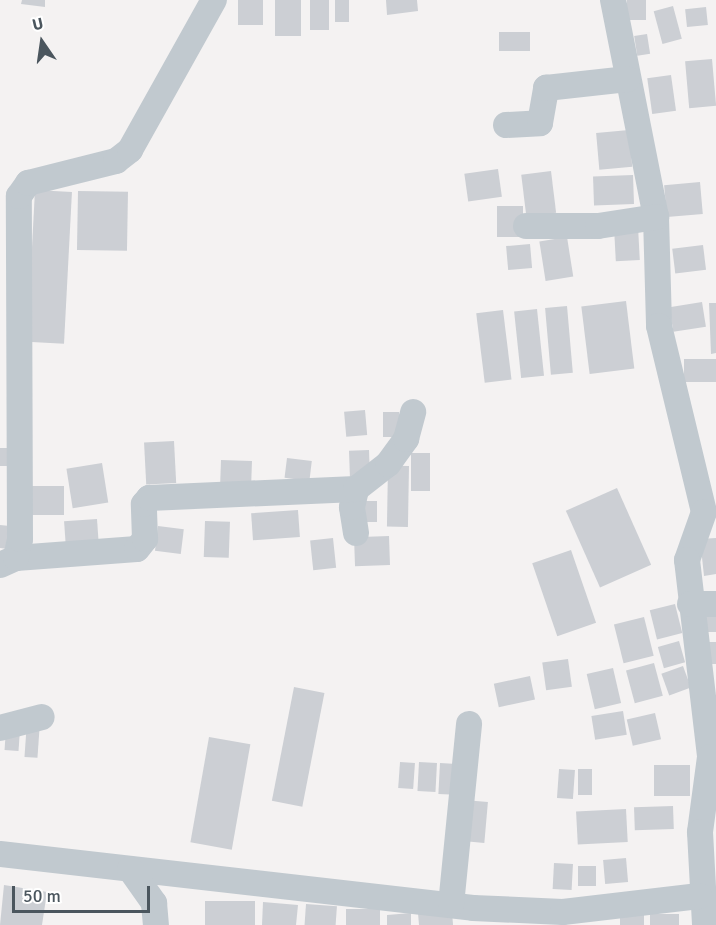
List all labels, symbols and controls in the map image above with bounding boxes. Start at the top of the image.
north arrow [12,12,72,72]
text: U [30,14,45,35]
scale bar [15,874,153,912]
text: 50 m [23,885,61,907]

